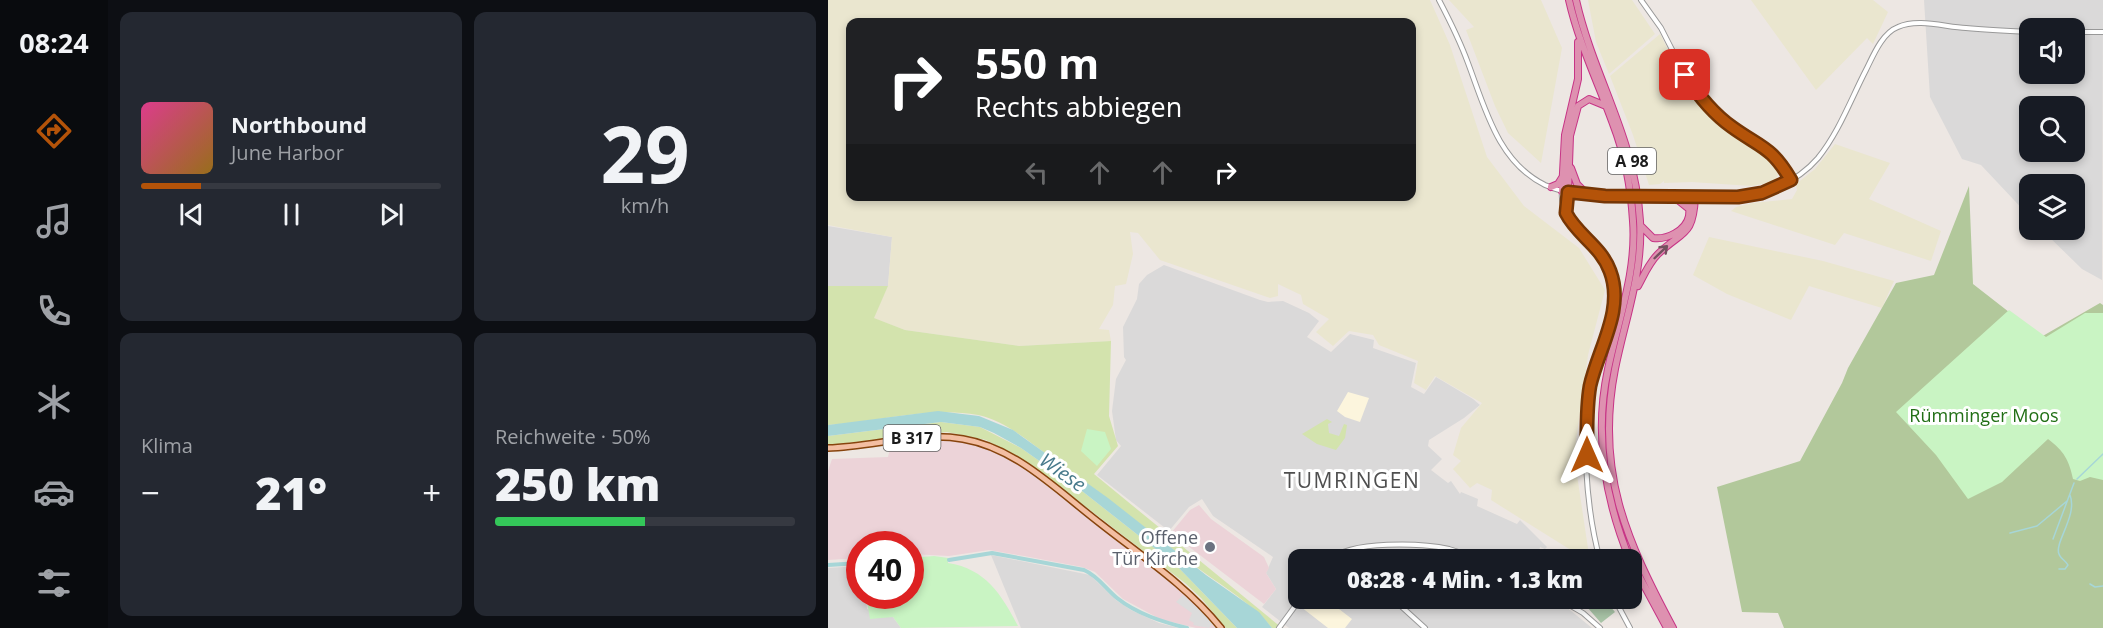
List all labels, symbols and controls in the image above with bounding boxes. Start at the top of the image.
map controls [2019,18,2085,240]
button: sound [2019,18,2085,84]
text: 08:24 [19,24,89,61]
text: 550 m [975,34,1099,91]
icon: right [876,42,954,120]
pin [1659,49,1710,100]
icon: arrive [1668,58,1701,91]
text: Rechts abbiegen [975,88,1182,125]
button: search [2019,96,2085,162]
text: 29 [600,100,690,206]
text: Northbound [231,109,367,139]
icon: directions [33,110,75,152]
text: June Harbor [231,139,344,166]
road number: A 98 [1608,148,1656,174]
icon: left [1020,156,1053,189]
icon: ahead [1083,156,1116,189]
icon: ahead [1146,156,1179,189]
icon: right [1209,156,1242,189]
button: layers [2019,174,2085,240]
text: km/h [621,192,669,219]
icon: previous [175,198,208,231]
icon: pause [275,198,308,231]
icon: next [375,198,408,231]
icon: music [33,200,75,242]
one-way arrow [1654,245,1669,260]
icon: phone [33,290,75,332]
icon: climate [33,381,75,423]
park label: Rümminger Moos [1909,403,2059,427]
text: Reichweite · 50% [495,423,651,450]
position arrow [1555,423,1619,487]
road number: B 317 [884,425,940,451]
text: Klima [141,432,193,459]
water label: Wiese [1035,446,1092,498]
text: 250 km [495,453,660,514]
text: 21° [255,462,327,523]
district label: TUMRINGEN [1284,466,1420,494]
text: − [141,470,160,515]
text: + [422,470,441,515]
icon: car [33,471,75,513]
place label: Offene Tür Kirche [1112,525,1198,570]
speed limit sign: 40 [846,531,924,609]
marker: Offene Tür Kirche [1203,540,1217,554]
icon: filters [33,562,75,604]
text: 08:28 · 4 Min. · 1.3 km [1347,564,1583,594]

